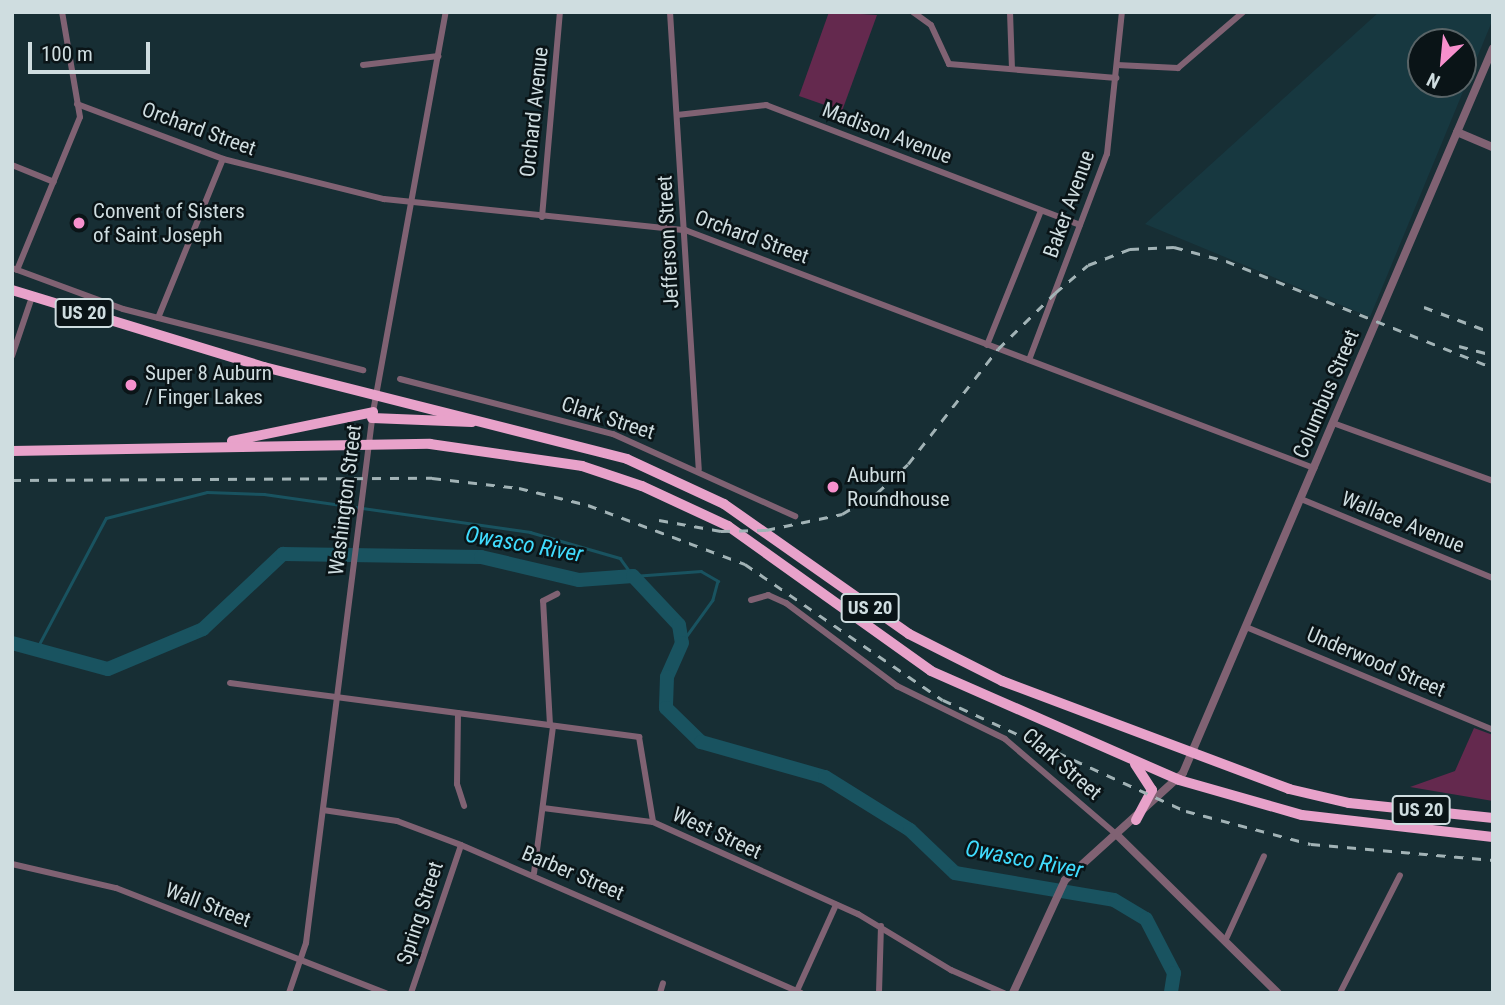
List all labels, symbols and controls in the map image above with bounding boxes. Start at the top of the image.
scale bar [32,28,154,72]
north arrow [1407,28,1477,98]
text: 100 m [41,42,93,66]
street label: Orchard Avenue [515,46,553,178]
text: N [1423,68,1444,93]
street label: Orchard Street [139,97,259,161]
street label: Madison Avenue [819,97,955,169]
street label: Baker Avenue [1038,147,1100,261]
street label: Jefferson Street [652,175,684,309]
place label: Convent of Sisters of Saint Joseph [93,198,245,248]
street label: Orchard Street [692,205,812,269]
marker: Convent of Sisters of Saint Joseph [71,215,87,231]
road number: US 20 [54,298,114,328]
street label: Columbus Street [1288,326,1364,462]
place label: Super 8 Auburn / Finger Lakes [145,360,272,410]
marker: Super 8 Auburn / Finger Lakes [123,377,139,393]
street label: Clark Street [558,391,658,445]
street label: Washington Street [323,423,367,577]
place label: Auburn Roundhouse [847,462,950,512]
marker: Auburn Roundhouse [825,479,841,495]
street label: Wallace Avenue [1338,486,1468,558]
water label: Owasco River [463,521,585,569]
road number: US 20 [840,593,900,624]
street label: Underwood Street [1303,621,1449,703]
street label: Clark Street [1017,723,1107,805]
road number: US 20 [1391,794,1451,825]
street label: West Street [668,801,766,865]
water label: Owasco River [963,835,1085,885]
street label: Barber Street [518,840,628,906]
street label: Spring Street [391,858,449,968]
street label: Wall Street [162,877,254,933]

